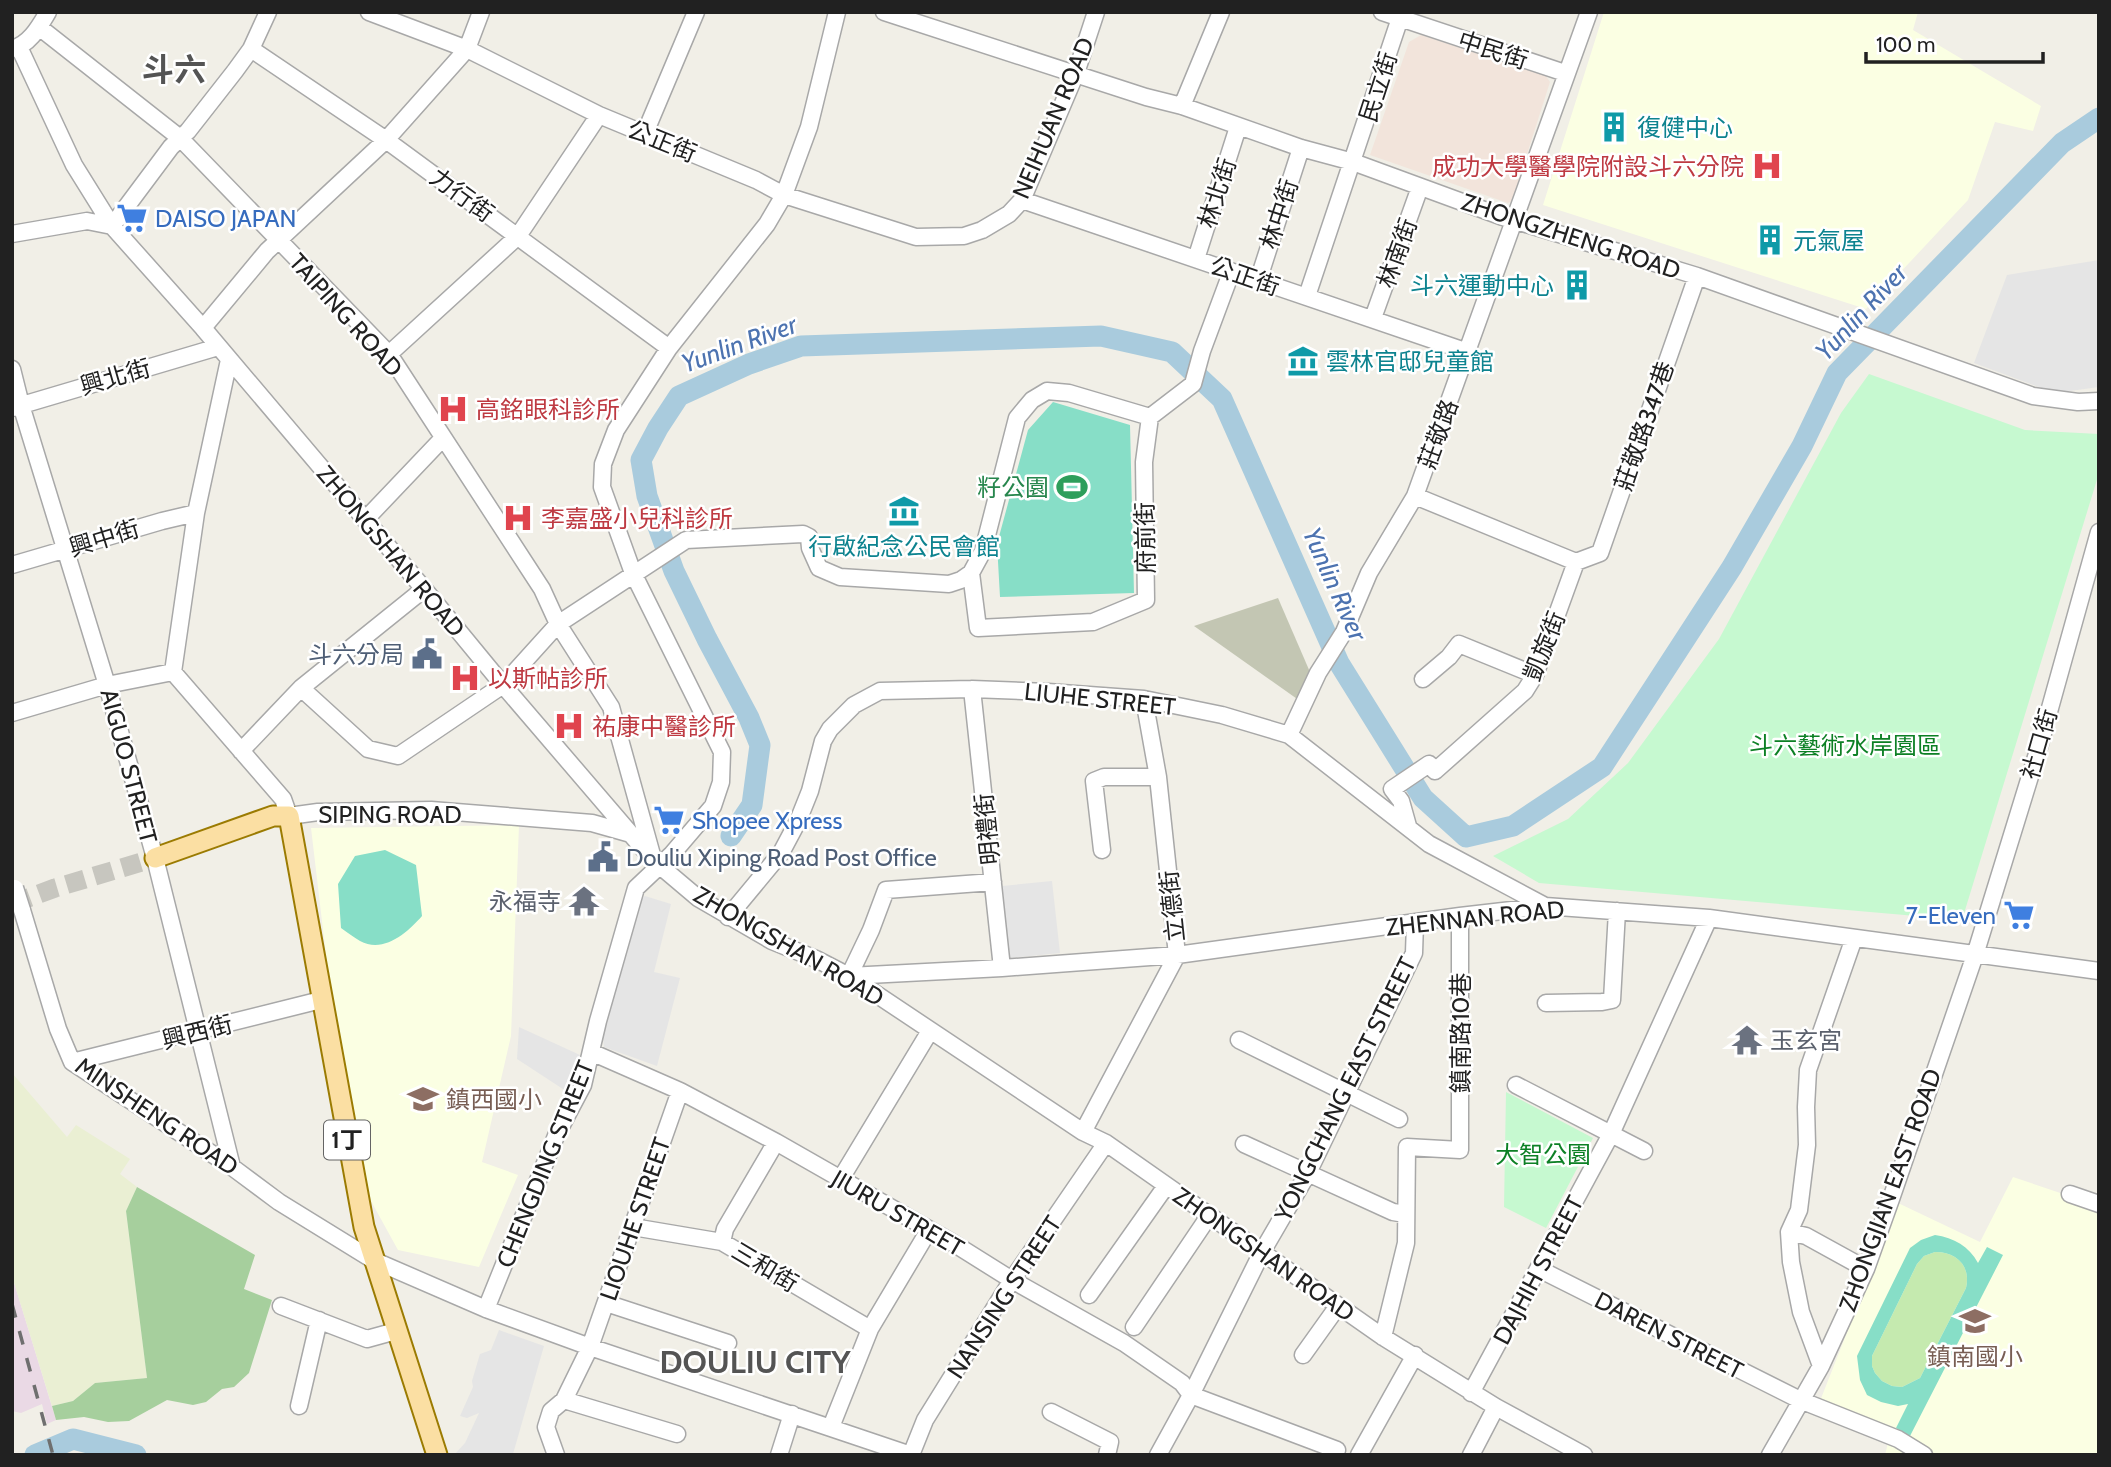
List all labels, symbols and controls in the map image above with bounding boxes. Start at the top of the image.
scale bar [1866,21,2043,65]
street label: 中民街 [1454,25,1532,75]
text: 100 m [1876,32,1935,57]
street label: NEIHUAN ROAD [1006,33,1100,203]
street label: 民立街 [1353,48,1403,126]
district label: 斗六 [142,50,206,89]
building icon: 復健中心 [1597,110,1631,144]
place label: 復健中心 [1637,113,1733,142]
street label: 公正街 [623,114,701,168]
hospital icon: 成功大學醫學院附設斗六分院 [1750,149,1784,183]
place label: 成功大學醫學院附設斗六分院 [1432,152,1744,181]
street label: 林北街 [1192,154,1242,232]
street label: 力行街 [424,162,500,228]
street label: 林中街 [1254,175,1304,253]
street label: ZHONGZHENG ROAD [1458,187,1684,285]
supermarket icon: DAISO JAPAN [115,201,149,235]
place label: DAISO JAPAN [155,204,296,233]
street label: 林南街 [1371,214,1423,292]
building icon: 元氣屋 [1753,223,1787,257]
place label: 元氣屋 [1793,226,1865,255]
street label: TAIPING ROAD [283,247,409,383]
street label: 公正街 [1206,251,1284,301]
water label: Yunlin River [1808,256,1915,367]
building icon: 斗六運動中心 [1560,268,1594,302]
place label: 斗六運動中心 [1410,271,1554,300]
water label: Yunlin River [677,308,802,380]
museum icon: 雲林官邸兒童館 [1286,344,1320,378]
place label: 雲林官邸兒童館 [1326,347,1494,376]
street label: 興北街 [76,353,154,401]
street label: 莊敬路347巷 [1608,357,1680,495]
hospital icon: 高銘眼科診所 [436,392,470,426]
place label: 高銘眼科診所 [476,395,620,424]
street label: 莊敬路 [1412,395,1464,473]
street label: ZHONGSHAN ROAD [311,459,471,643]
sports icon: 籽公園 [1055,470,1089,504]
place label: 籽公園 [977,473,1049,502]
museum icon: 行啟紀念公民會館 [887,494,921,528]
hospital icon: 李嘉盛小兒科診所 [501,501,535,535]
street label: 府前街 [1130,502,1160,574]
place label: 李嘉盛小兒科診所 [541,504,733,533]
street label: 興中街 [65,514,143,562]
water label: Yunlin River [1296,522,1375,647]
place label: 行啟紀念公民會館 [808,532,1000,561]
street label: 凱旋街 [1517,607,1571,685]
public building icon: 斗六分局 [410,637,444,671]
place label: 斗六分局 [308,640,404,669]
hospital icon: 以斯帖診所 [448,661,482,695]
place label: 以斯帖診所 [488,664,608,693]
street label: LIUHE STREET [1023,677,1177,721]
street label: AIGUO STREET [94,685,164,847]
street label: 社口街 [2015,705,2063,783]
hospital icon: 祐康中醫診所 [552,709,586,743]
place label: 祐康中醫診所 [592,712,736,741]
park label: 斗六藝術水岸園區 [1749,731,1941,760]
street label: 明禮街 [969,792,1005,866]
street label: SIPING ROAD [318,800,462,829]
supermarket icon: Shopee Xpress [652,803,686,837]
place label: Shopee Xpress [692,806,843,835]
public building icon: Douliu Xiping Road Post Office [586,840,620,874]
place label: Douliu Xiping Road Post Office [626,843,937,872]
street label: 立德街 [1154,869,1190,943]
street label: ZHONGSHAN ROAD [689,880,889,1012]
temple icon: 永福寺 [567,884,601,918]
place label: 永福寺 [489,887,561,916]
street label: ZHENNAN ROAD [1384,894,1566,942]
supermarket icon: 7-Eleven [2002,898,2036,932]
place label: 7-Eleven [1906,901,1996,930]
street label: YONGCHANG EAST STREET [1268,952,1422,1227]
street label: 鎮南路10巷 [1446,973,1475,1093]
street label: 興西街 [159,1009,235,1055]
temple icon: 玉玄宮 [1730,1023,1764,1057]
place label: 玉玄宮 [1770,1026,1842,1055]
street label: MINSHENG ROAD [70,1051,244,1181]
street label: CHENGDING STREET [490,1056,600,1272]
street label: ZHONGJIAN EAST ROAD [1833,1065,1947,1315]
school or university icon: 鎮西國小 [406,1082,440,1116]
place label: 鎮西國小 [446,1085,542,1114]
road number: 1丁 [324,1120,370,1160]
street label: LIOUHE STREET [594,1134,676,1304]
park label: 大智公園 [1495,1140,1591,1169]
street label: JIURU STREET [826,1163,969,1263]
street label: ZHONGSHAN ROAD [1168,1181,1360,1327]
street label: DAJHIH STREET [1487,1191,1589,1349]
street label: NANSING STREET [941,1210,1067,1384]
street label: 三和街 [727,1236,803,1298]
street label: DAREN STREET [1590,1285,1748,1385]
school or university icon: 鎮南國小 [1958,1304,1992,1338]
district label: DOULIU CITY [659,1342,851,1381]
place label: 鎮南國小 [1927,1342,2023,1371]

